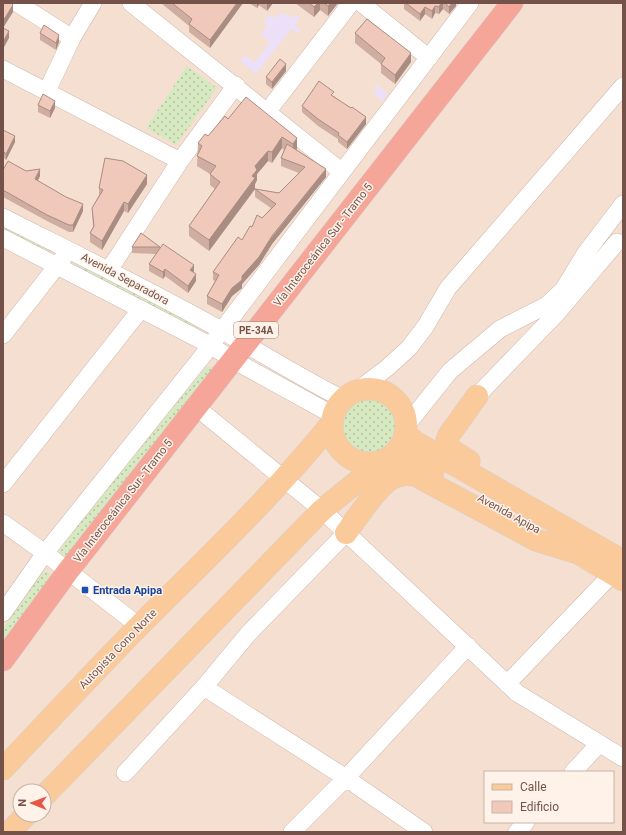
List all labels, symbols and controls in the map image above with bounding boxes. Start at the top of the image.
street label: Vía Interoceánica Sur - Tramo 5 [271,181,375,309]
street label: Avenida Separadora [79,250,171,308]
road number: PE-34A [234,322,278,338]
street label: Vía Interoceánica Sur - Tramo 5 [71,437,175,565]
street label: Avenida Apipa [475,491,543,537]
place label: Entrada Apipa [93,584,162,597]
marker: Entrada Apipa [80,585,90,595]
street label: Autopista Cono Norte [77,606,160,692]
legend [484,771,614,823]
text: Calle [520,780,547,794]
north arrow [12,783,52,823]
text: N [16,799,29,807]
text: Edificio [520,800,559,814]

